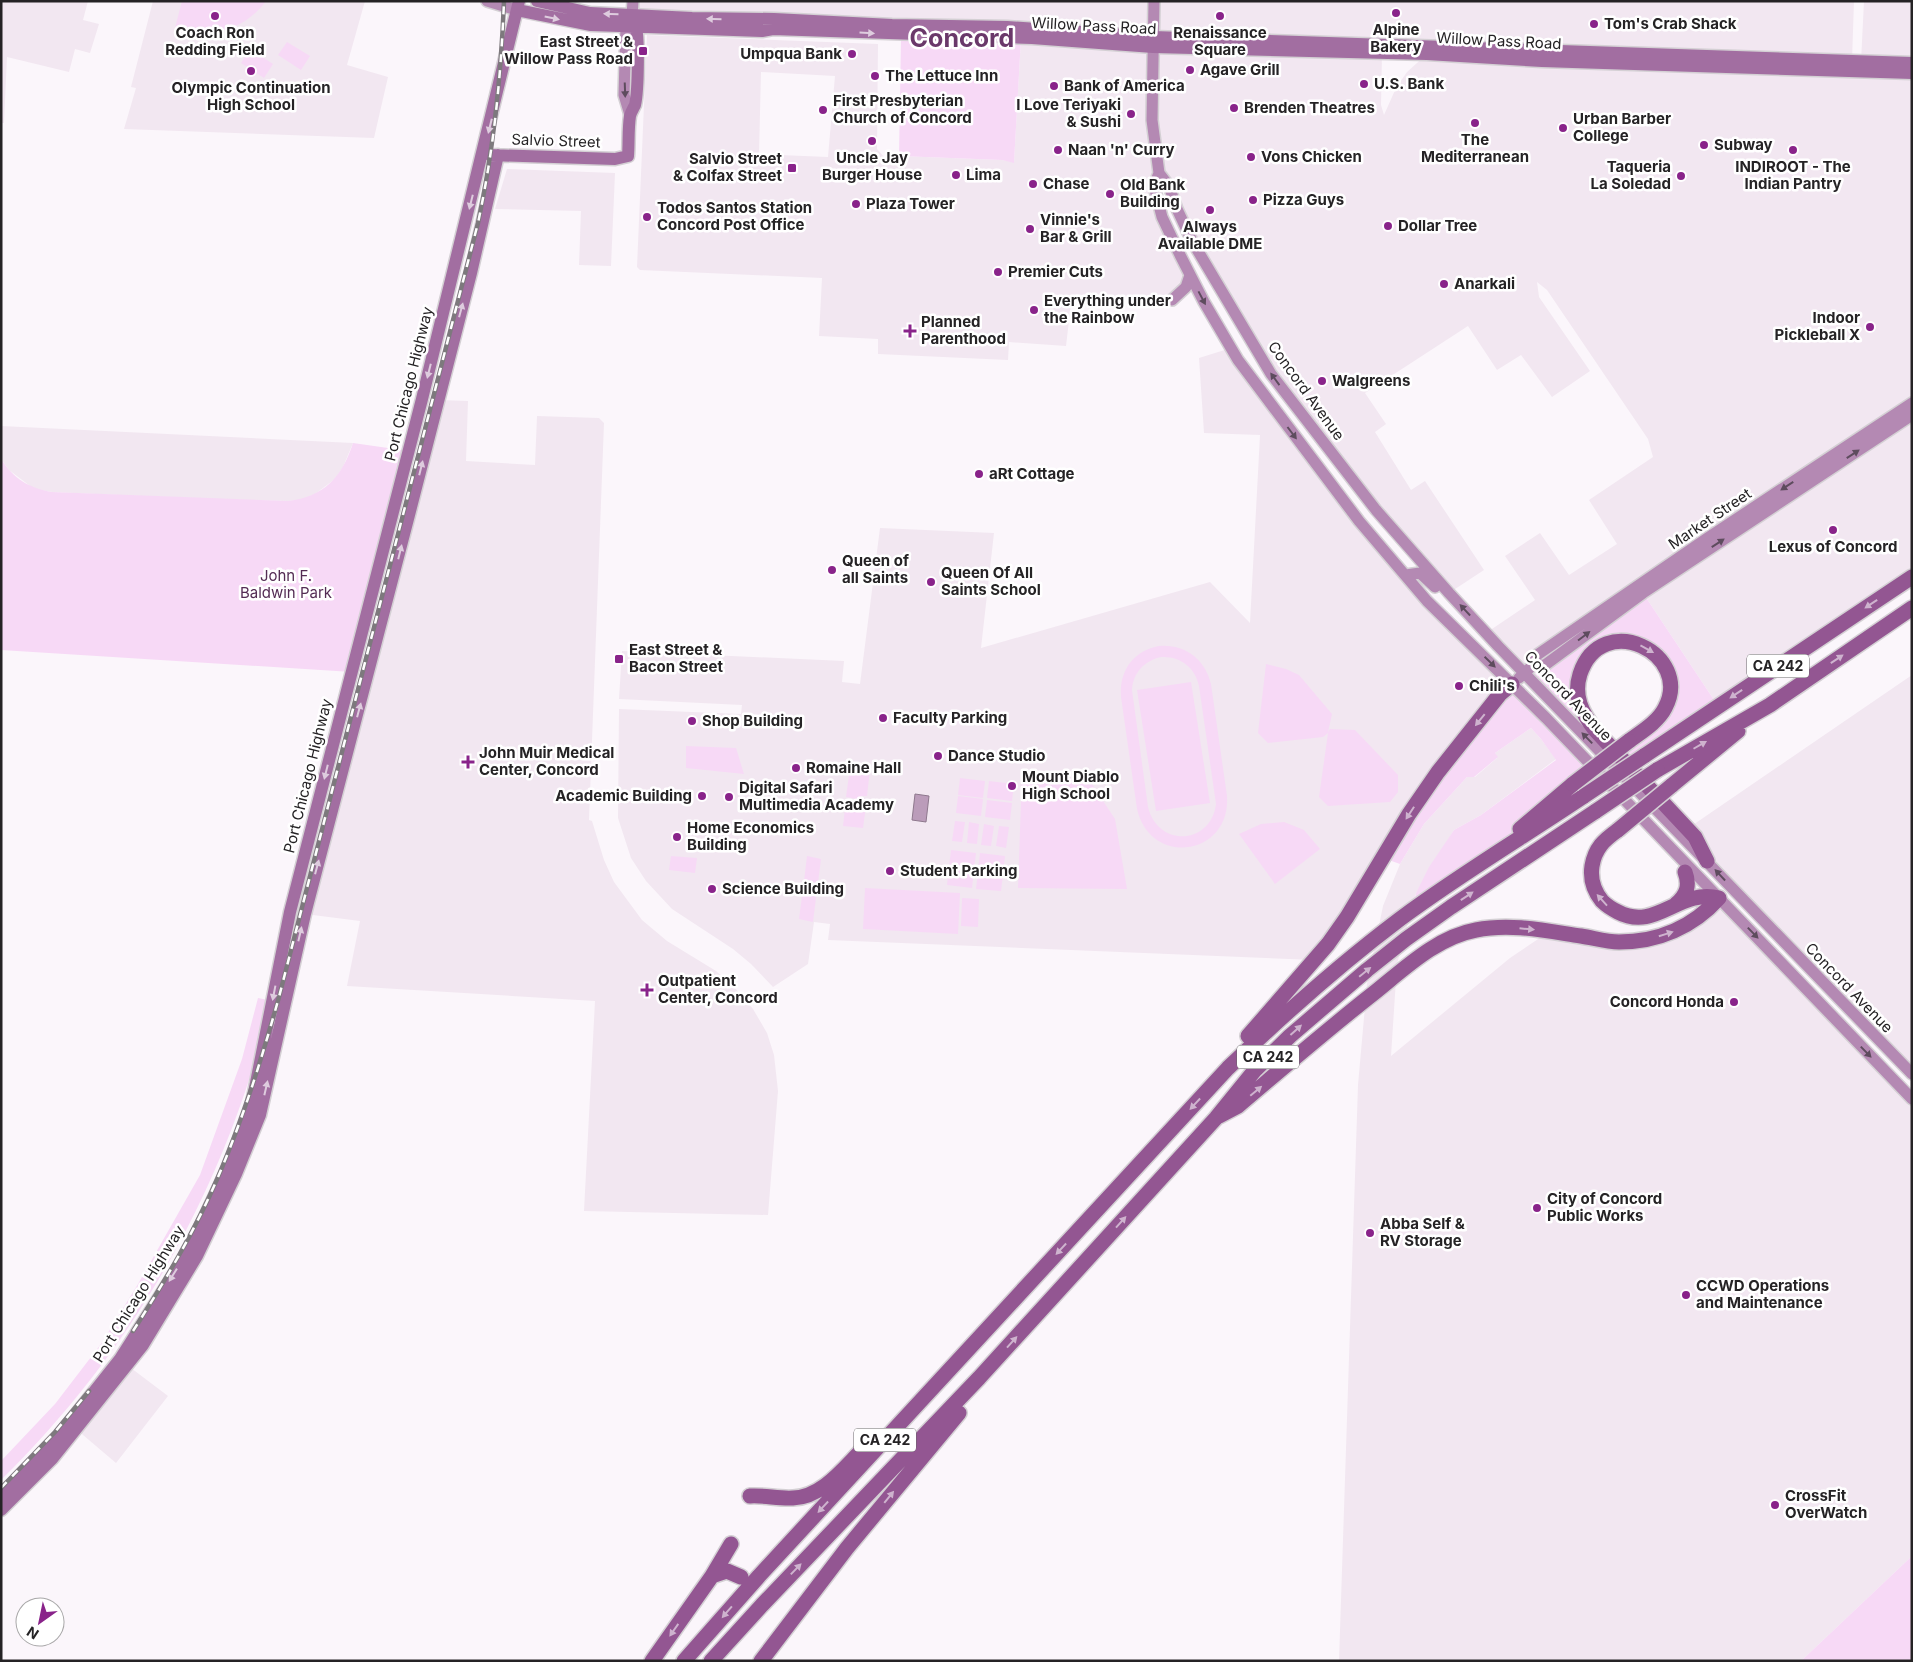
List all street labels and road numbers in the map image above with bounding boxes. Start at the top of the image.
street label: Willow Pass Road [1031,13,1157,38]
street label: Willow Pass Road [1436,28,1562,53]
street label: Salvio Street [511,129,601,152]
street label: Port Chicago Highway [380,304,437,463]
street label: Concord Avenue [1264,337,1349,444]
street label: Market Street [1665,484,1755,553]
street label: Concord Avenue [1521,647,1616,745]
road number: CA 242 [1747,654,1809,678]
street label: Port Chicago Highway [279,696,336,855]
street label: Concord Avenue [1802,939,1897,1037]
road number: CA 242 [1237,1046,1299,1068]
street label: Port Chicago Highway [89,1221,189,1366]
road number: CA 242 [854,1428,916,1452]

